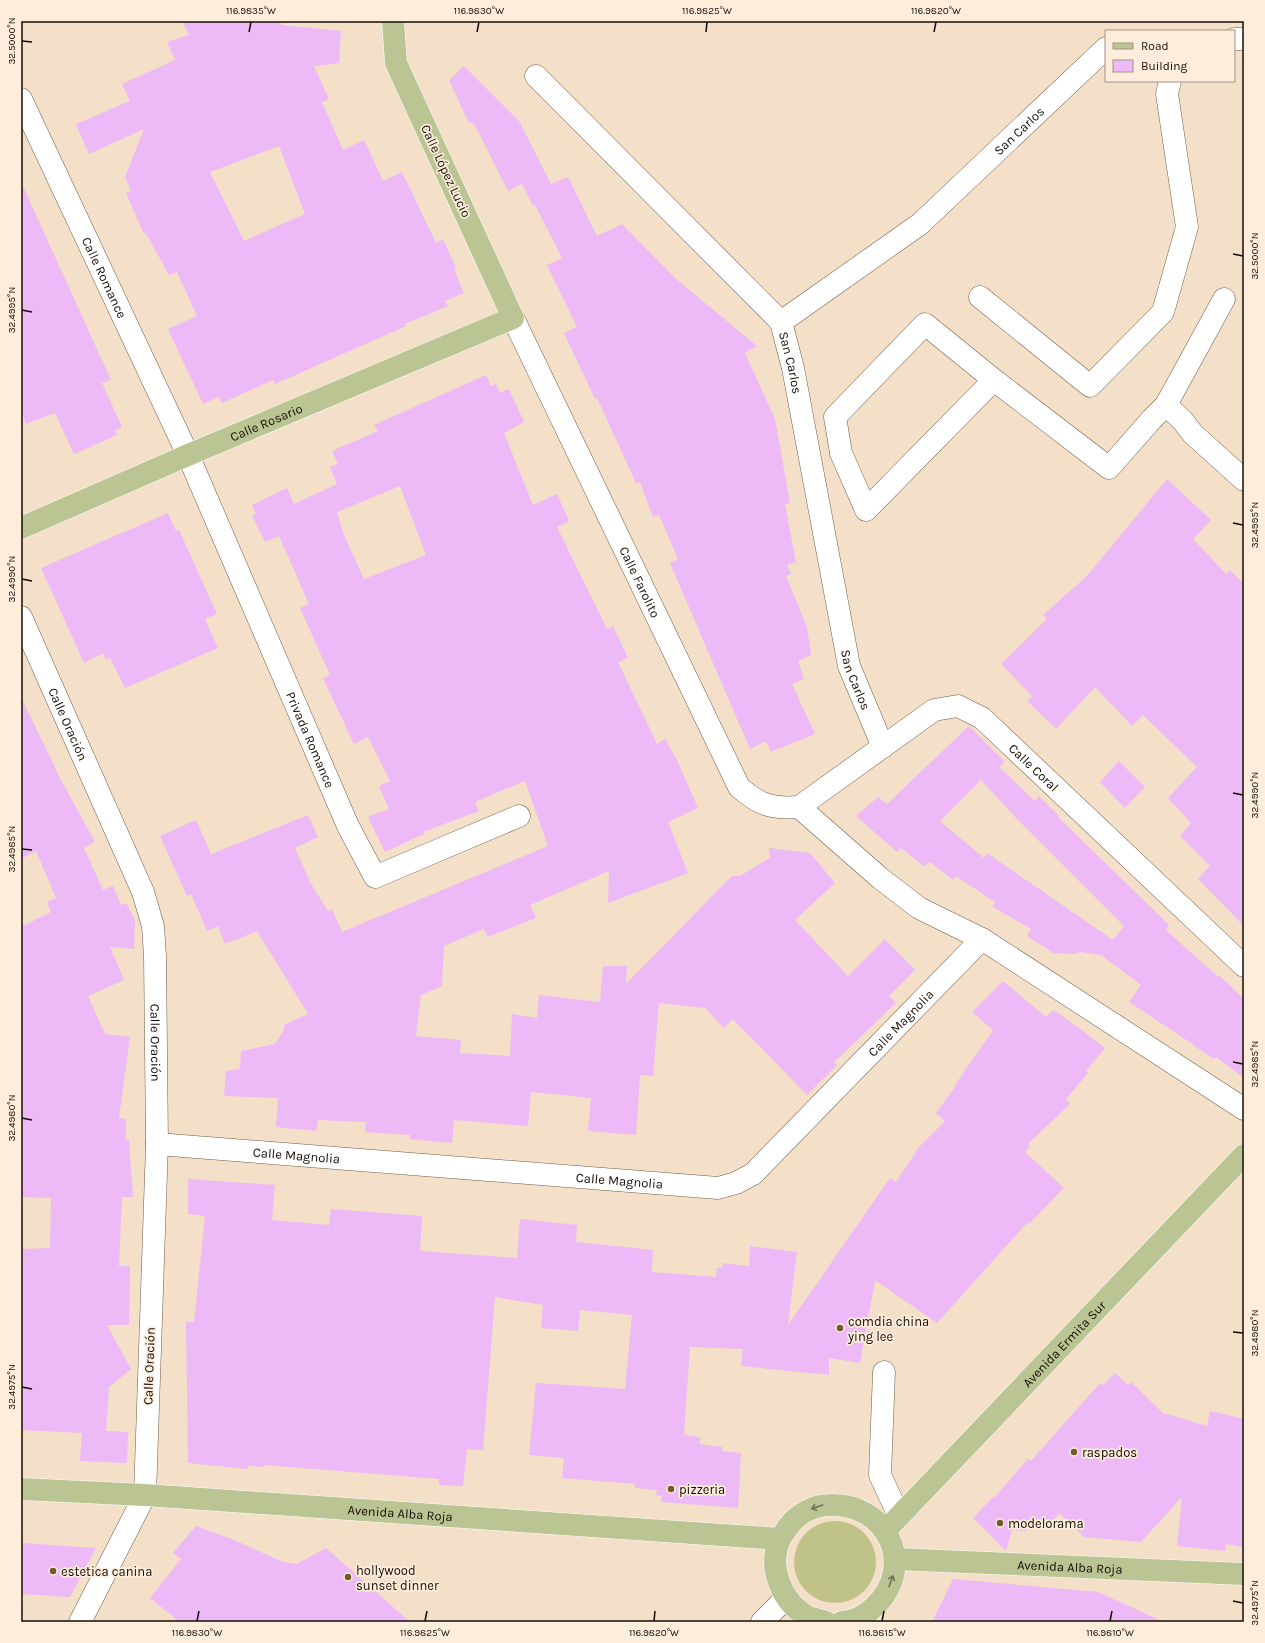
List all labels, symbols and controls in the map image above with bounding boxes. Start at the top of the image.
text: 116.9835°W [226,5,276,17]
text: 116.9830°W [454,5,504,17]
text: 116.9825°W [682,5,732,17]
text: 116.9820°W [911,5,961,17]
text: 32.5000°N [6,17,18,65]
legend [1105,30,1235,82]
text: Road [1141,39,1169,53]
text: Building [1141,59,1188,73]
street label: San Carlos [991,103,1047,158]
street label: Calle López Lucio [418,122,474,220]
text: 32.5000°N [1249,232,1261,280]
street label: Calle Romance [79,234,130,321]
text: 32.4995°N [6,287,18,333]
street label: San Carlos [776,330,805,395]
street label: Calle Rosario [228,400,304,444]
text: 32.4995°N [1249,502,1261,548]
street label: Calle Farolito [617,544,664,620]
text: 32.4990°N [6,556,18,602]
street label: San Carlos [839,648,874,712]
street label: Calle Oración [46,685,91,763]
street label: Privada Romance [283,689,338,790]
street label: Calle Coral [1006,740,1062,794]
text: 32.4990°N [1249,772,1261,818]
text: 32.4985°N [6,826,18,872]
street label: Calle Magnolia [865,986,936,1059]
street label: Calle Oración [148,1004,164,1082]
text: 32.4985°N [1249,1041,1261,1087]
text: 32.4980°N [6,1094,18,1142]
street label: Calle Magnolia [252,1144,341,1166]
street label: Calle Magnolia [575,1169,664,1191]
street label: Avenida Ermita Sur [1019,1297,1109,1390]
text: 32.4980°N [1249,1309,1261,1357]
place label: comdia china ying lee [847,1314,929,1344]
marker: comdia china ying lee [835,1323,845,1333]
street label: Calle Oración [140,1327,158,1405]
text: 32.4975°N [6,1364,18,1410]
place label: raspados [1082,1445,1137,1460]
marker: raspados [1069,1447,1079,1457]
place label: pizzeria [679,1482,725,1497]
marker: pizzeria [666,1484,676,1494]
street label: Avenida Alba Roja [347,1502,453,1524]
one-way arrow [811,1504,824,1511]
place label: modelorama [1008,1516,1084,1531]
marker: modelorama [995,1518,1005,1528]
street label: Avenida Alba Roja [1017,1557,1123,1576]
place label: hollywood sunset dinner [356,1563,439,1593]
place label: estetica canina [61,1564,152,1579]
marker: estetica canina [48,1566,58,1576]
marker: hollywood sunset dinner [343,1572,353,1582]
one-way arrow [888,1575,895,1588]
text: 32.4975°N [1249,1580,1261,1626]
text: 116.9830°W [172,1627,222,1639]
text: 116.9825°W [400,1627,450,1639]
text: 116.9820°W [629,1627,679,1639]
text: 116.9815°W [858,1627,906,1639]
text: 116.9810°W [1086,1627,1134,1639]

